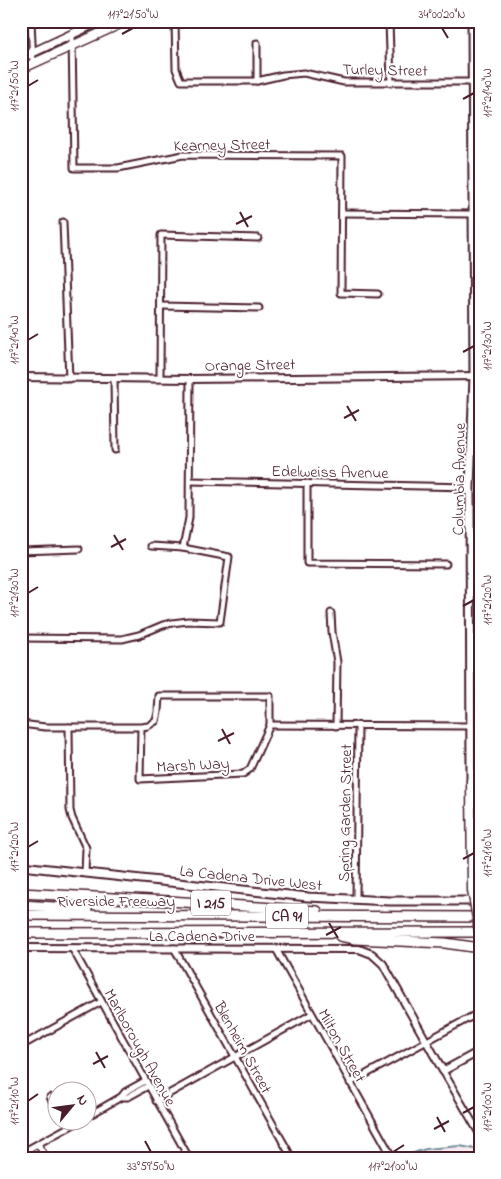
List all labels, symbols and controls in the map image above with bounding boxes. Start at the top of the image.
text: 117°21'50"W [108,6,159,24]
text: 34°00'20"N [419,6,465,24]
street label: Turley Street [342,58,428,84]
text: 117°21'50"W [6,61,24,112]
text: 117°21'40"W [479,68,497,118]
street label: Kearney Street [173,133,271,159]
text: 117°21'40"W [6,315,24,365]
text: 117°21'30"W [479,321,497,371]
street label: Orange Street [204,353,296,379]
street label: Columbia Avenue [447,422,473,536]
street label: Edelweiss Avenue [271,460,390,486]
text: 117°21'30"W [6,568,24,618]
text: 117°21'20"W [479,575,497,625]
street label: Spring Garden Street [333,743,359,882]
street label: Marsh Way [156,752,230,780]
text: 117°21'20"W [6,822,24,872]
text: 117°21'10"W [479,829,497,877]
street label: La Cadena Drive West [178,860,324,898]
street label: Riverside Freeway [57,890,175,914]
road number: I 215 [191,890,231,916]
road number: CA 91 [266,904,308,928]
street label: La Cadena Drive [149,925,256,949]
street label: Marlborough Avenue [97,985,182,1112]
street label: Blenheim Street [207,997,278,1099]
street label: Milton Street [311,1005,372,1088]
text: 117°21'10"W [6,1077,24,1125]
north arrow [48,1082,98,1132]
text: 117°21'00"W [479,1082,497,1132]
text: N [71,1091,94,1110]
text: 33°59'50"N [127,1158,175,1176]
text: 117°21'00"W [368,1158,418,1176]

